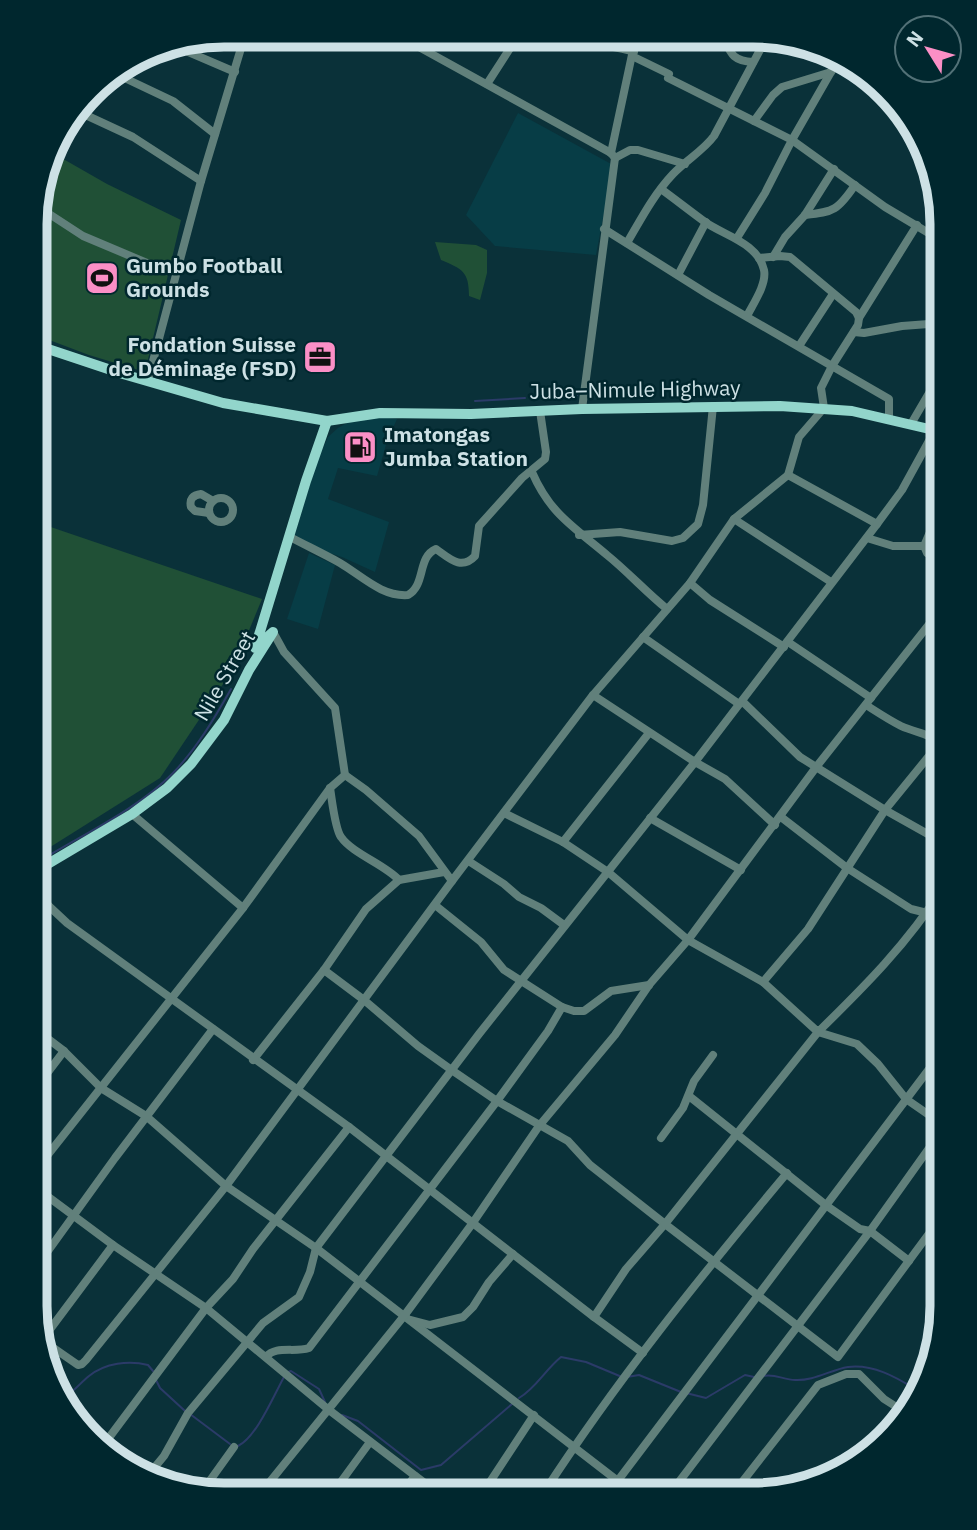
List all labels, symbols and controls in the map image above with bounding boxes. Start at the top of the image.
north arrow [893,14,963,84]
text: N [901,26,928,51]
place label: Gumbo Football Grounds [126,251,282,303]
sports icon: Gumbo Football Grounds [83,259,121,297]
place label: Fondation Suisse de Déminage (FSD) [108,330,296,382]
office icon: Fondation Suisse de Déminage (FSD) [301,338,339,376]
street label: Juba–Nimule Highway [529,373,741,405]
place label: Imatongas Jumba Station [384,420,528,472]
fuel station icon: Imatongas Jumba Station [341,428,379,466]
street label: Nile Street [187,625,261,726]

